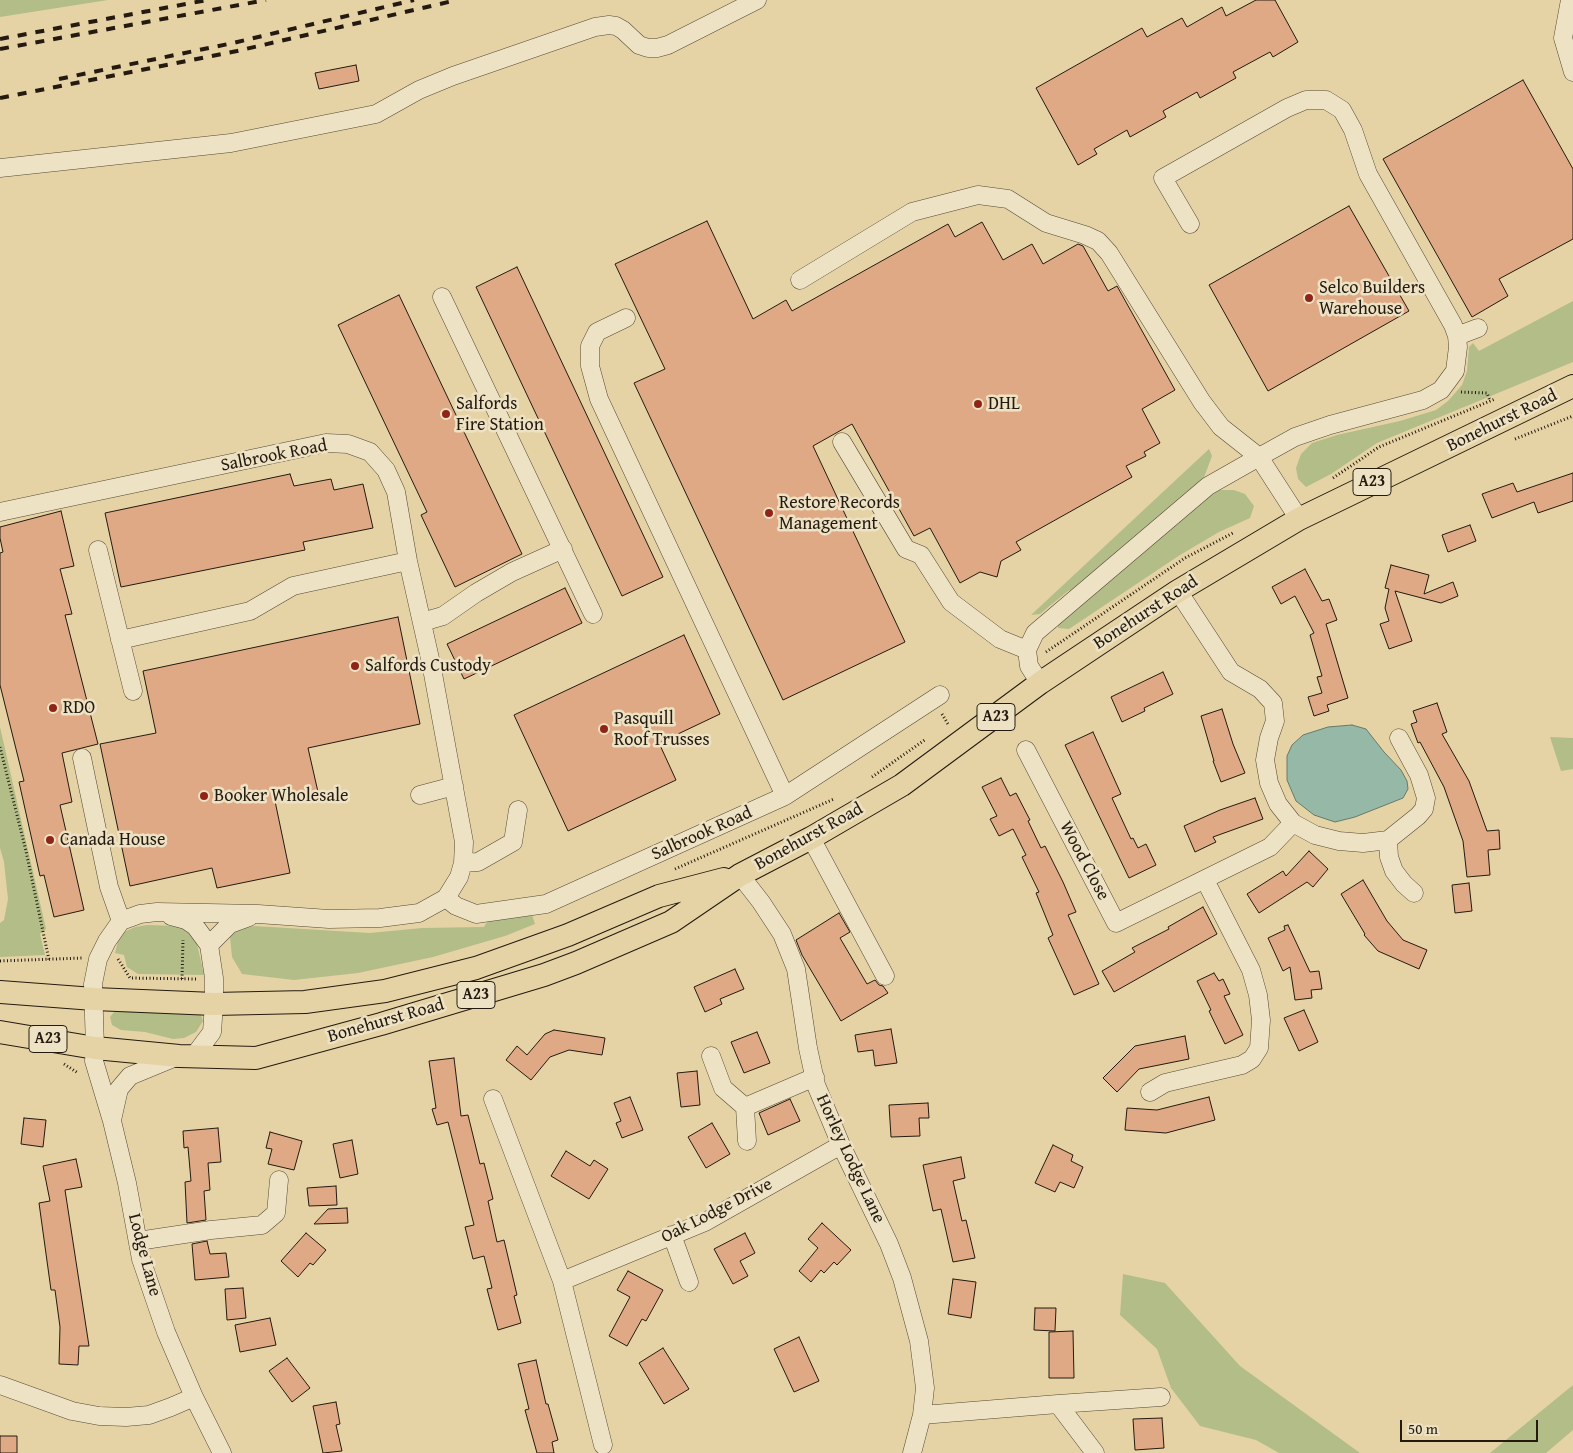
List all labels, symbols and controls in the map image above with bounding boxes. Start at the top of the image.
place label: Selco Builders Warehouse [1319,277,1425,320]
marker: Selco Builders Warehouse [1303,292,1315,304]
street label: Bonehurst Road [1443,385,1561,457]
place label: Salfords Fire Station [456,393,544,436]
place label: DHL [988,393,1020,415]
marker: DHL [972,398,984,410]
marker: Salfords Fire Station [440,408,452,420]
street label: Salbrook Road [219,435,329,477]
road number: A23 [1353,468,1391,496]
place label: Restore Records Management [779,492,900,534]
marker: Restore Records Management [763,507,775,519]
street label: Bonehurst Road [1090,571,1202,655]
place label: Salfords Custody [365,655,491,677]
marker: Salfords Custody [349,660,361,672]
place label: RDO [63,697,95,719]
marker: RDO [47,702,59,714]
road number: A23 [977,704,1015,730]
place label: Pasquill Roof Trusses [614,708,710,751]
marker: Pasquill Roof Trusses [598,723,610,735]
place label: Booker Wholesale [214,785,348,807]
marker: Booker Wholesale [198,790,210,802]
street label: Bonehurst Road [751,798,867,876]
street label: Salbrook Road [648,802,756,866]
street label: Wood Close [1054,818,1114,904]
place label: Canada House [60,829,165,851]
marker: Canada House [44,834,56,846]
road number: A23 [457,982,495,1008]
street label: Bonehurst Road [325,994,447,1048]
road number: A23 [29,1026,67,1052]
street label: Horley Lodge Lane [811,1091,889,1227]
street label: Oak Lodge Drive [658,1174,776,1248]
street label: Lodge Lane [123,1211,165,1299]
scale bar [1403,1410,1540,1442]
text: 50 m [1408,1418,1438,1439]

